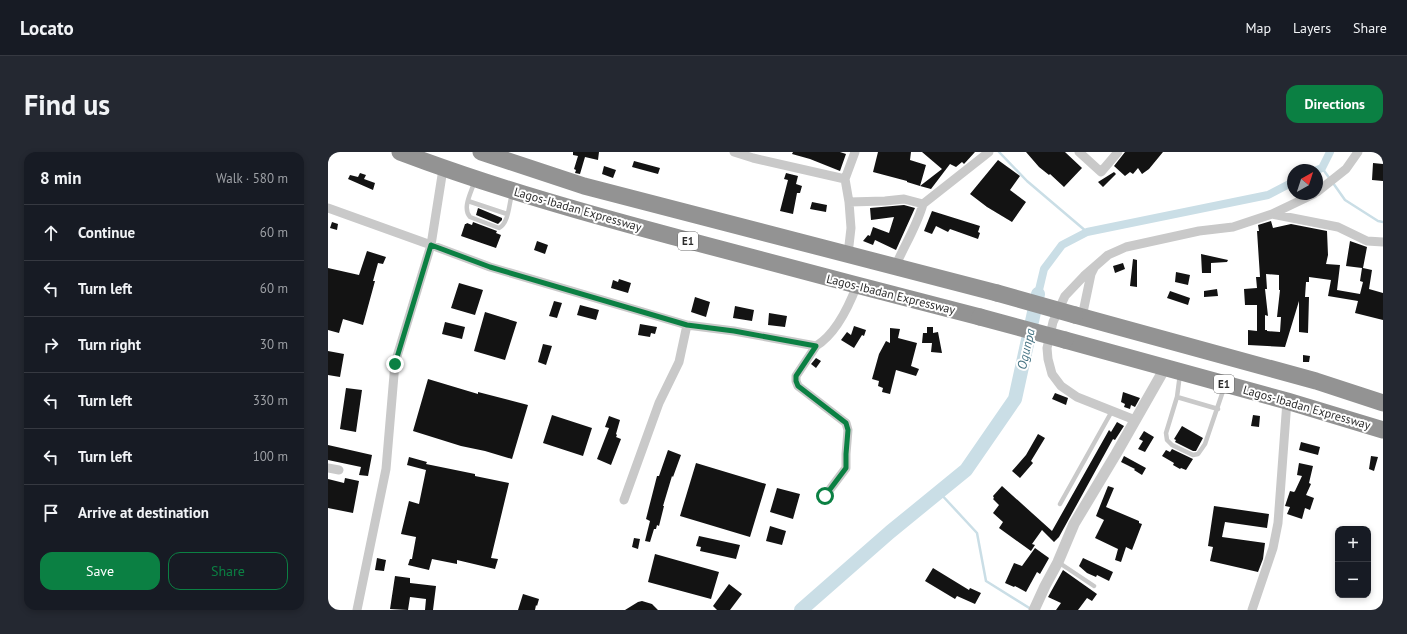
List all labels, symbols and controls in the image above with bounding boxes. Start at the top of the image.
text: Locato [20,16,74,40]
text: Map [1245,19,1271,37]
text: Layers [1293,19,1331,37]
text: Share [1353,19,1387,37]
button: Directions [1286,85,1383,123]
text: Find us [24,86,110,123]
north arrow [1287,164,1323,200]
text: 8 min [40,167,81,189]
text: Walk · 580 m [216,170,288,187]
street label: Lagos-Ibadan Expressway [512,184,644,235]
icon: ahead [40,222,62,244]
text: Continue [78,223,135,242]
text: 60 m [260,224,288,241]
road number: E1 [678,232,698,250]
street label: Lagos-Ibadan Expressway [825,271,957,317]
icon: left [40,278,62,300]
text: Turn left [78,279,132,298]
text: 60 m [260,280,288,297]
water label: Ogunpa [1013,326,1039,371]
icon: right [40,334,62,356]
text: Turn right [78,335,141,354]
text: 30 m [260,336,288,353]
route end [386,355,404,373]
road number: E1 [1214,375,1234,393]
street label: Lagos-Ibadan Expressway [1241,382,1373,433]
icon: left [40,390,62,412]
text: Turn left [78,391,132,410]
text: 330 m [253,392,288,409]
icon: left [40,446,62,468]
text: Turn left [78,447,132,466]
text: 100 m [253,448,288,465]
route start [816,487,834,505]
icon: arrive [40,502,62,524]
text: Arrive at destination [78,503,209,522]
map controls [1335,526,1371,598]
button: + [1335,526,1371,562]
button: Save [40,552,160,590]
button: Share [168,552,288,590]
button: − [1335,562,1371,598]

